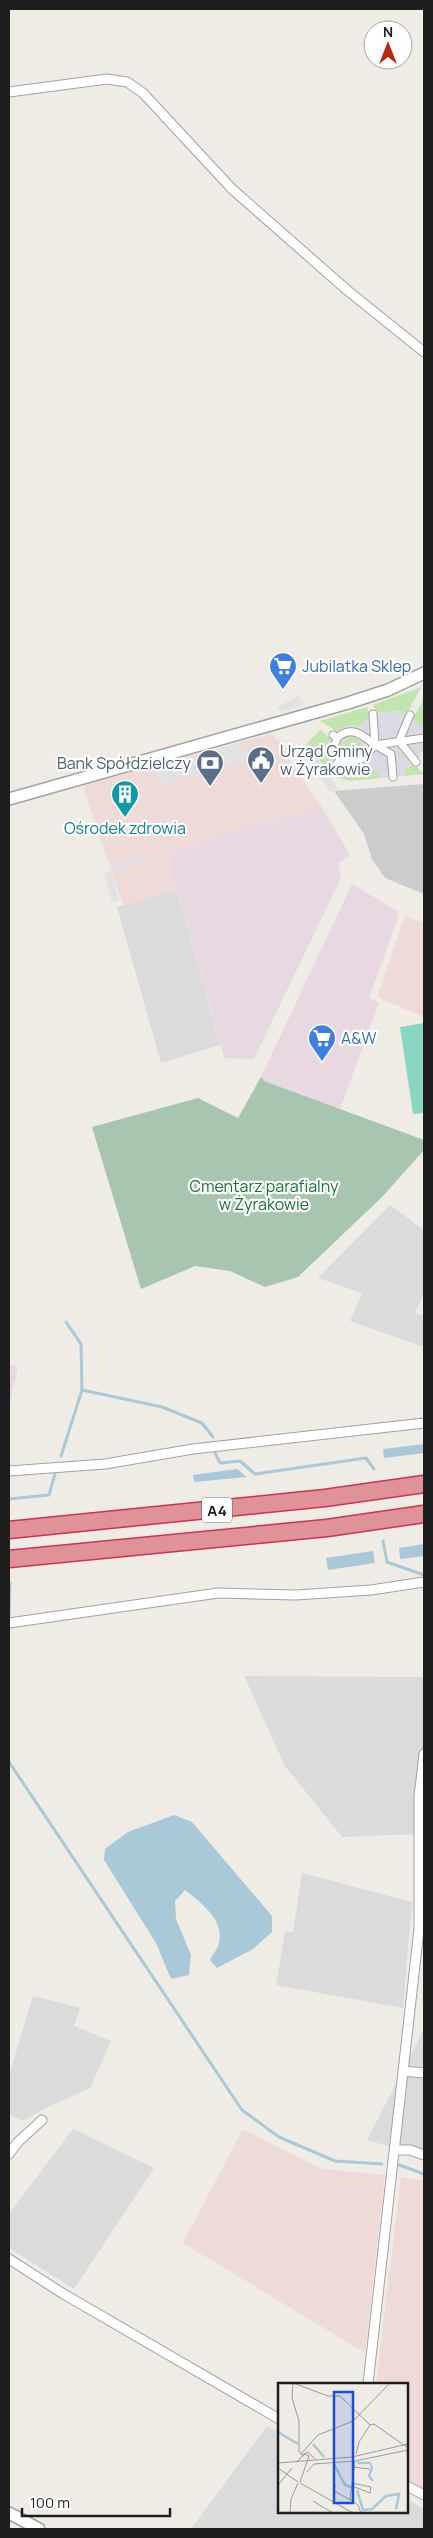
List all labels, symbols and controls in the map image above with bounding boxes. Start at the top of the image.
north arrow [363,20,413,70]
text: N [383,22,393,41]
supermarket icon: Jubilatka Sklep [268,651,298,690]
place label: Jubilatka Sklep [302,655,411,677]
place label: Urząd Gminy w Żyrakowie [280,740,373,780]
public building icon: Urząd Gminy w Żyrakowie [246,745,276,784]
bank icon: Bank Spółdzielczy [195,748,225,787]
place label: Bank Spółdzielczy [57,752,192,774]
building icon: Ośrodek zdrowia [110,779,140,818]
place label: Ośrodek zdrowia [64,817,186,839]
supermarket icon: A&W [307,1023,337,1062]
place label: A&W [341,1027,377,1049]
park label: Cmentarz parafialny w Żyrakowie [190,1175,339,1215]
road number: A4 [202,1498,232,1522]
inset map [278,2383,408,2513]
scale bar [22,2486,170,2518]
text: 100 m [30,2492,70,2513]

